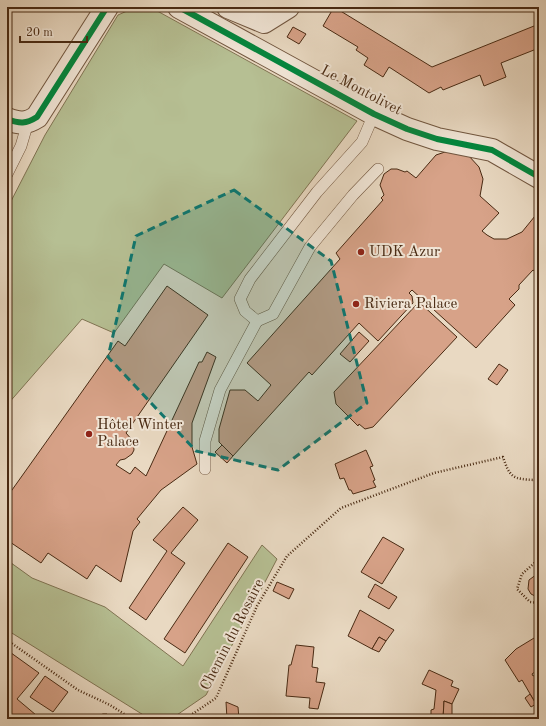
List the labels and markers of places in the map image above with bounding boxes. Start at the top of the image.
place label: UDK Azur [369,245,440,260]
marker: UDK Azur [356,247,366,257]
place label: Riviera Palace [364,297,457,312]
marker: Riviera Palace [351,299,361,309]
place label: Hôtel Winter Palace [97,418,182,450]
marker: Hôtel Winter Palace [84,429,94,439]

